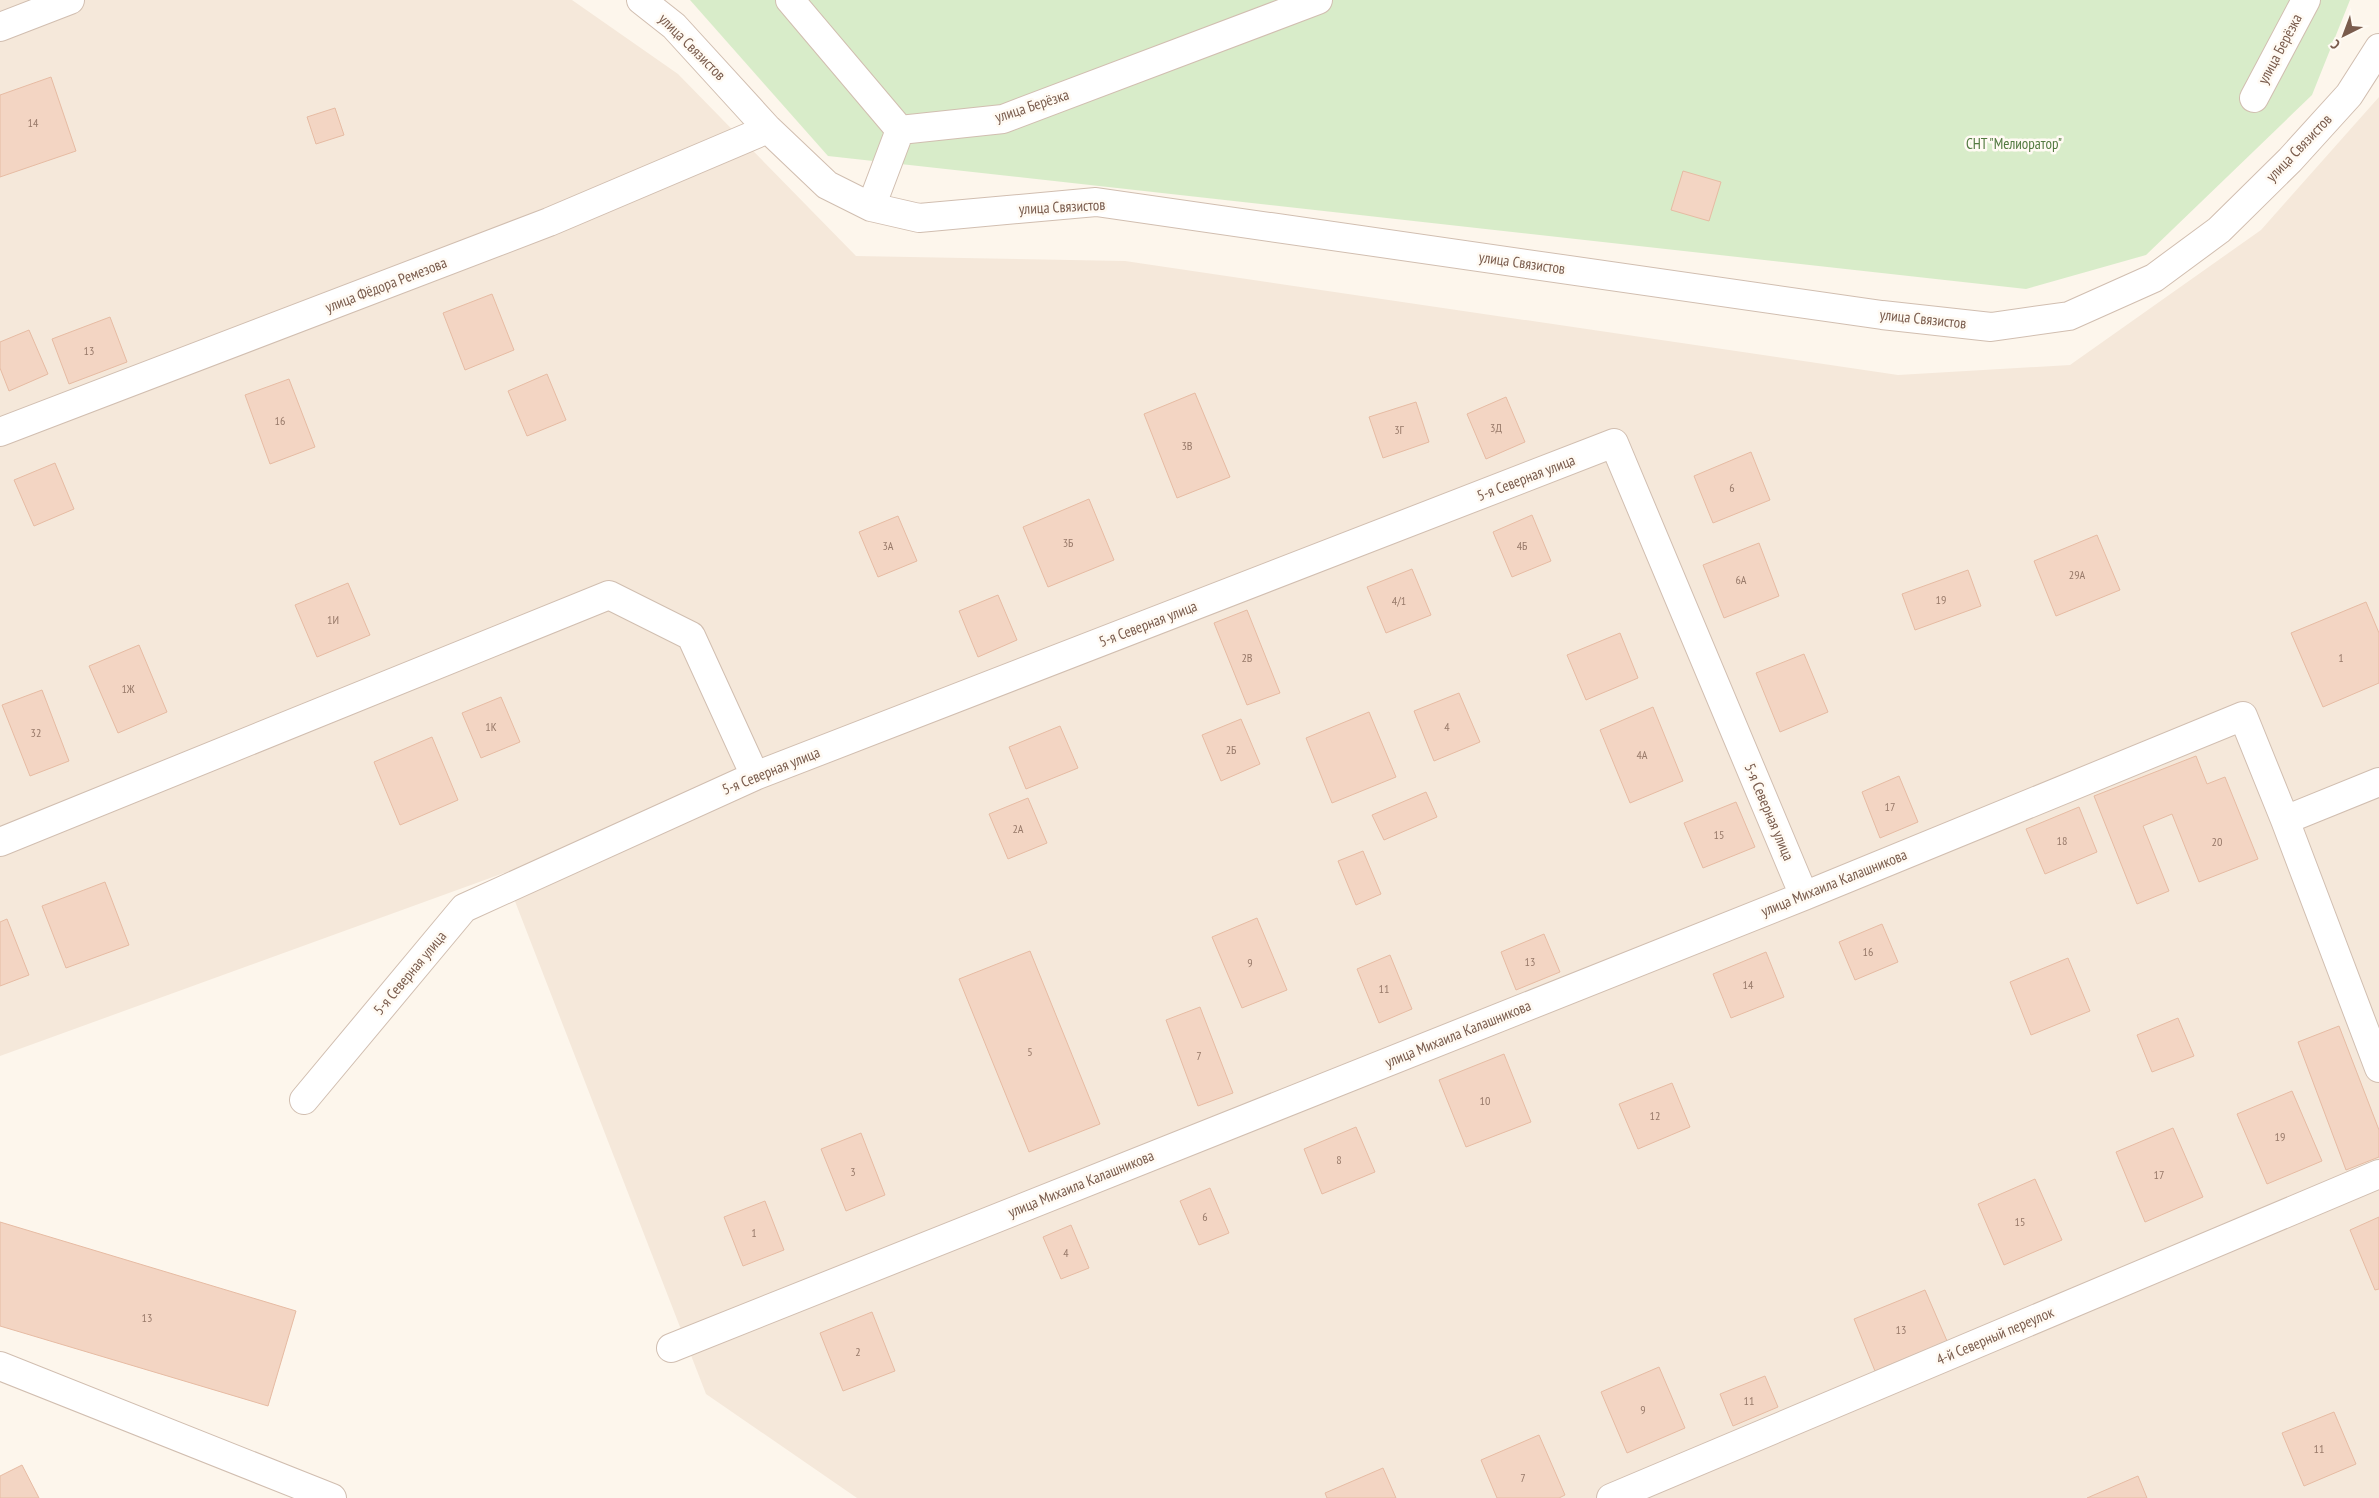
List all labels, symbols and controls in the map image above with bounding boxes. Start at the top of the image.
street label: улица Связистов [655,9,730,84]
street label: улица Берёзка [2253,10,2306,87]
north arrow [2319,10,2369,60]
text: С [2326,35,2344,53]
street label: улица Берёзка [992,85,1071,126]
street label: улица Связистов [2262,110,2336,185]
house number: 14 [28,115,39,130]
park label: СНТ "Мелиоратор" [1966,134,2062,153]
street label: улица Связистов [1018,195,1106,218]
street label: улица Связистов [1478,247,1566,278]
street label: улица Фёдора Ремезова [322,253,449,316]
street label: улица Связистов [1879,305,1967,332]
house number: 13 [84,343,94,358]
house number: 16 [275,413,285,428]
house number: 3Д [1490,420,1502,435]
house number: 3Г [1394,422,1405,437]
house number: 3В [1181,438,1193,453]
street label: 5-я Северная улица [1474,450,1578,505]
house number: 6 [1729,480,1735,495]
house number: 3Б [1063,535,1073,550]
house number: 3А [882,538,894,553]
house number: 4Б [1517,538,1527,553]
house number: 29А [2069,567,2086,582]
house number: 6А [1735,572,1747,587]
house number: 19 [1936,592,1946,607]
house number: 4/1 [1392,593,1406,608]
street label: 5-я Северная улица [1096,596,1200,651]
house number: 1И [327,612,339,627]
house number: 2В [1241,650,1253,665]
house number: 1 [2338,650,2344,665]
house number: 1Ж [121,681,135,696]
house number: 1К [485,719,497,734]
house number: 4 [1444,719,1450,734]
house number: 32 [31,725,41,740]
street label: 5-я Северная улица [719,742,822,799]
house number: 2Б [1226,742,1236,757]
house number: 4А [1636,747,1648,762]
street label: 5-я Северная улица [1740,760,1798,863]
house number: 17 [1885,799,1895,814]
house number: 2А [1012,821,1024,836]
house number: 15 [1714,827,1724,842]
house number: 18 [2057,833,2067,848]
house number: 20 [2212,834,2222,849]
street label: улица Михаила Калашникова [1758,845,1910,921]
street label: 5-я Северная улица [369,927,450,1019]
house number: 16 [1863,944,1873,959]
house number: 13 [1525,954,1535,969]
house number: 9 [1247,955,1253,970]
house number: 14 [1743,977,1754,992]
house number: 11 [1379,981,1389,996]
street label: улица Михаила Калашникова [1382,996,1534,1072]
house number: 5 [1027,1044,1033,1059]
house number: 7 [1196,1048,1202,1063]
house number: 10 [1480,1093,1490,1108]
house number: 12 [1650,1108,1660,1123]
house number: 19 [2275,1129,2285,1144]
street label: улица Михаила Калашникова [1005,1146,1157,1222]
house number: 8 [1336,1152,1342,1167]
house number: 3 [850,1164,856,1179]
house number: 17 [2154,1167,2164,1182]
house number: 6 [1202,1209,1208,1224]
house number: 15 [2015,1214,2025,1229]
house number: 1 [751,1225,757,1240]
house number: 4 [1063,1245,1069,1260]
street label: 4-й Северный переулок [1933,1302,2057,1369]
house number: 13 [142,1310,152,1325]
house number: 13 [1896,1322,1906,1337]
house number: 2 [855,1344,861,1359]
house number: 11 [1744,1393,1754,1408]
house number: 9 [1640,1402,1646,1417]
house number: 11 [2314,1441,2324,1456]
house number: 7 [1520,1470,1526,1485]

